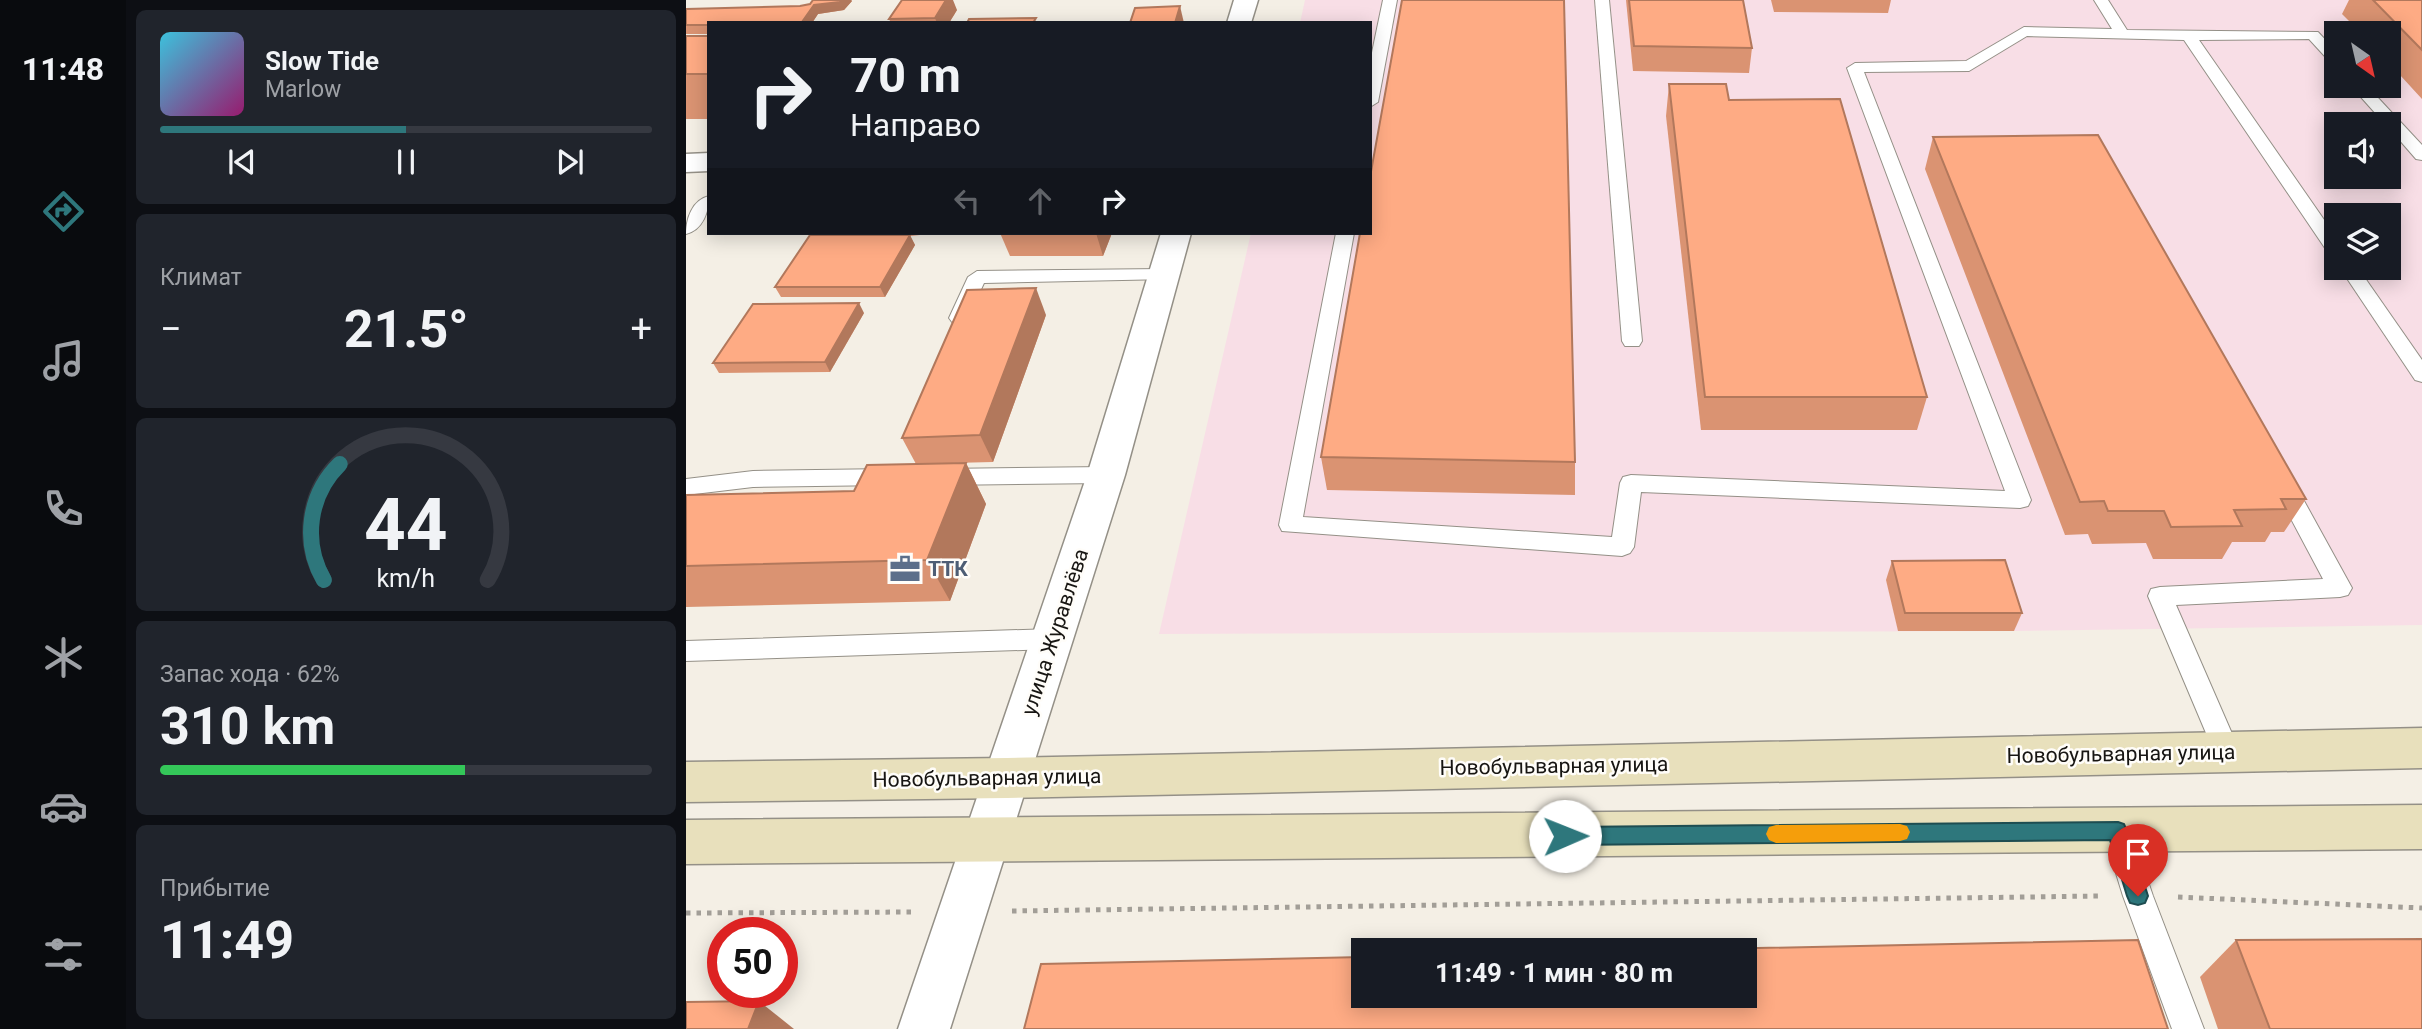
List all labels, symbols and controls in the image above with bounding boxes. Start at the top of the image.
north arrow [2324,21,2401,98]
map controls [2324,21,2401,280]
text: Slow Tide [265,46,379,76]
text: 70 m [850,47,961,104]
icon: right [735,49,826,140]
text: 11:48 [22,50,104,88]
text: Marlow [265,76,341,103]
text: Направо [850,106,981,144]
button: sound [2324,112,2401,189]
icon: previous [223,143,261,181]
icon: pause [387,143,425,181]
icon: next [551,143,589,181]
icon: left [948,182,986,220]
icon: ahead [1021,182,1059,220]
icon: right [1094,182,1132,220]
icon: directions [39,187,88,236]
button: layers [2324,203,2401,280]
text: Климат [160,264,242,291]
text: 21.5° [344,299,469,360]
text: − [160,307,182,351]
text: + [630,307,652,351]
icon: music [39,336,88,385]
text: 44 [364,483,448,569]
icon: phone [39,484,88,533]
street label: улица Журавлёва [1017,546,1093,718]
office icon: ТТК [888,552,922,586]
place label: ТТК [928,557,968,581]
text: km/h [377,564,435,593]
icon: climate [39,633,88,682]
text: Запас хода · 62% [160,661,340,688]
text: 310 km [160,696,335,757]
street label: Новобульварная улица [2006,740,2236,768]
street label: Новобульварная улица [1439,752,1669,780]
street label: Новобульварная улица [872,764,1102,792]
icon: car [39,782,88,831]
position arrow [1528,799,1602,873]
pin [2108,824,2168,896]
icon: arrive [2119,835,2157,873]
text: Прибытие [160,875,270,902]
text: 11:49 [160,910,294,971]
speed limit sign: 50 [707,917,798,1008]
icon: filters [39,930,88,979]
text: 11:49 · 1 мин · 80 m [1435,958,1673,988]

